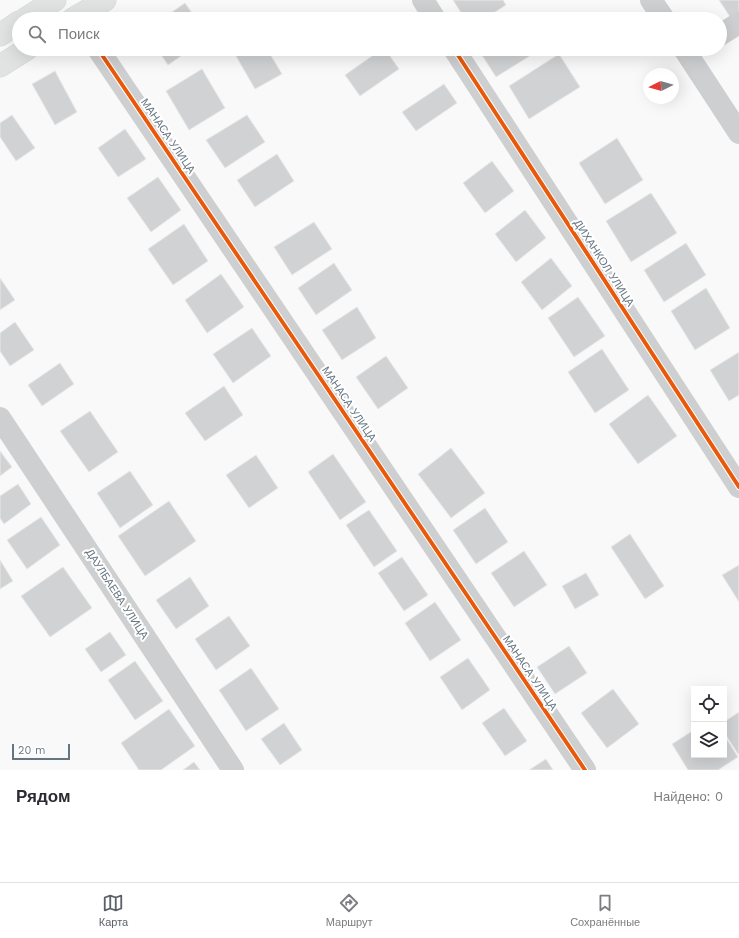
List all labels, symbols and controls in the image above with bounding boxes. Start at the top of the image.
search box [12,12,727,56]
icon: search [26,23,48,45]
text: Поиск [58,25,100,43]
north arrow [643,68,679,104]
street label: МАНАСА УЛИЦА [138,96,198,176]
street label: ДИХАНКОЛ УЛИЦА [571,217,637,309]
street label: МАНАСА УЛИЦА [319,364,379,444]
street label: ДАУЛБАЕВА УЛИЦА [83,546,151,642]
street label: МАНАСА УЛИЦА [500,633,560,713]
map controls [691,686,727,758]
button: locate [691,686,727,722]
button: layers [691,722,727,758]
scale bar [12,742,70,761]
text: 20 m [18,744,46,757]
text: Рядом [16,786,71,806]
text: Найдено: 0 [654,789,723,804]
tab: Карта [99,892,128,929]
tab: Маршрут [326,892,373,929]
tab: Сохранённые [570,892,640,929]

